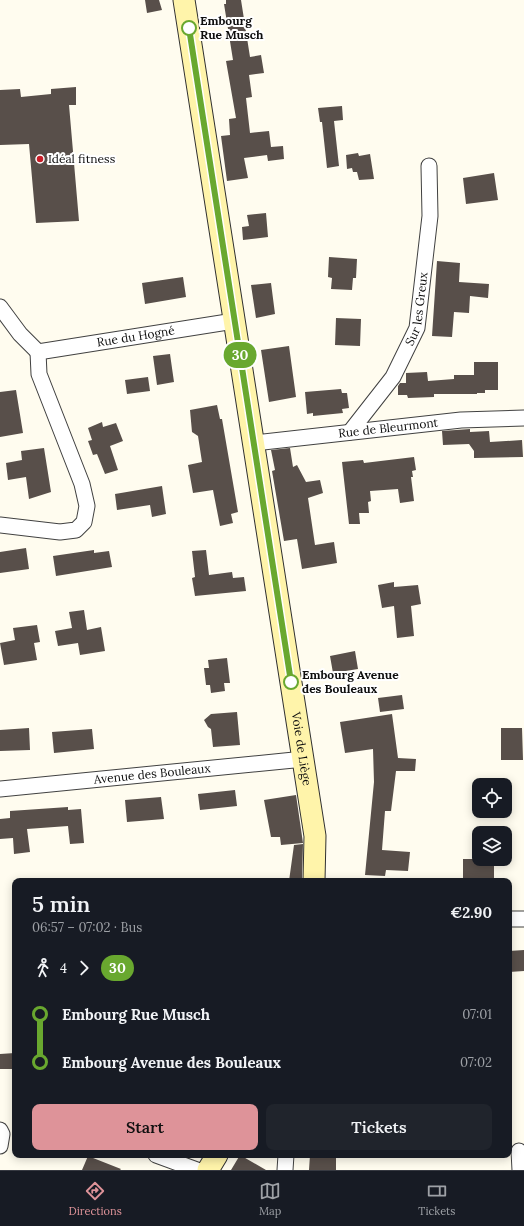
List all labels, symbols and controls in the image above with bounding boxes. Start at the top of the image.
place label: Embourg Rue Musch [200,13,264,42]
marker: Embourg Rue Musch [181,20,197,36]
place label: Idéal fitness [48,151,116,166]
marker: Idéal fitness [35,154,45,164]
street label: Sur les Greux [401,271,431,348]
street label: Rue du Hogné [96,322,176,350]
line badge: 30 [222,342,258,368]
text: 30 [232,346,248,364]
street label: Rue de Bleurmont [337,415,439,441]
place label: Embourg Avenue des Bouleaux [302,667,399,696]
marker: Embourg Avenue des Bouleaux [283,674,299,690]
street label: Voie de Liège [289,710,315,787]
street label: Avenue des Bouleaux [92,760,212,787]
map controls [472,778,512,866]
button: locate [472,778,512,818]
button: layers [472,826,512,866]
text: 5 min [32,890,90,918]
text: €2.90 [450,903,492,922]
text: 06:57 – 07:02 · Bus [32,919,142,936]
icon: walk [32,957,54,979]
icon: forward [73,957,95,979]
text: 30 [109,959,126,977]
text: 4 [60,960,67,977]
text: Embourg Rue Musch [62,1005,210,1024]
text: 07:01 [462,1006,492,1023]
text: Embourg Avenue des Bouleaux [62,1053,281,1072]
text: 07:02 [460,1054,492,1071]
button: Start [32,1104,258,1150]
button: Tickets [266,1104,492,1150]
tab: Directions [69,1180,122,1218]
tab: Map [259,1180,281,1218]
tab: Tickets [418,1180,455,1218]

